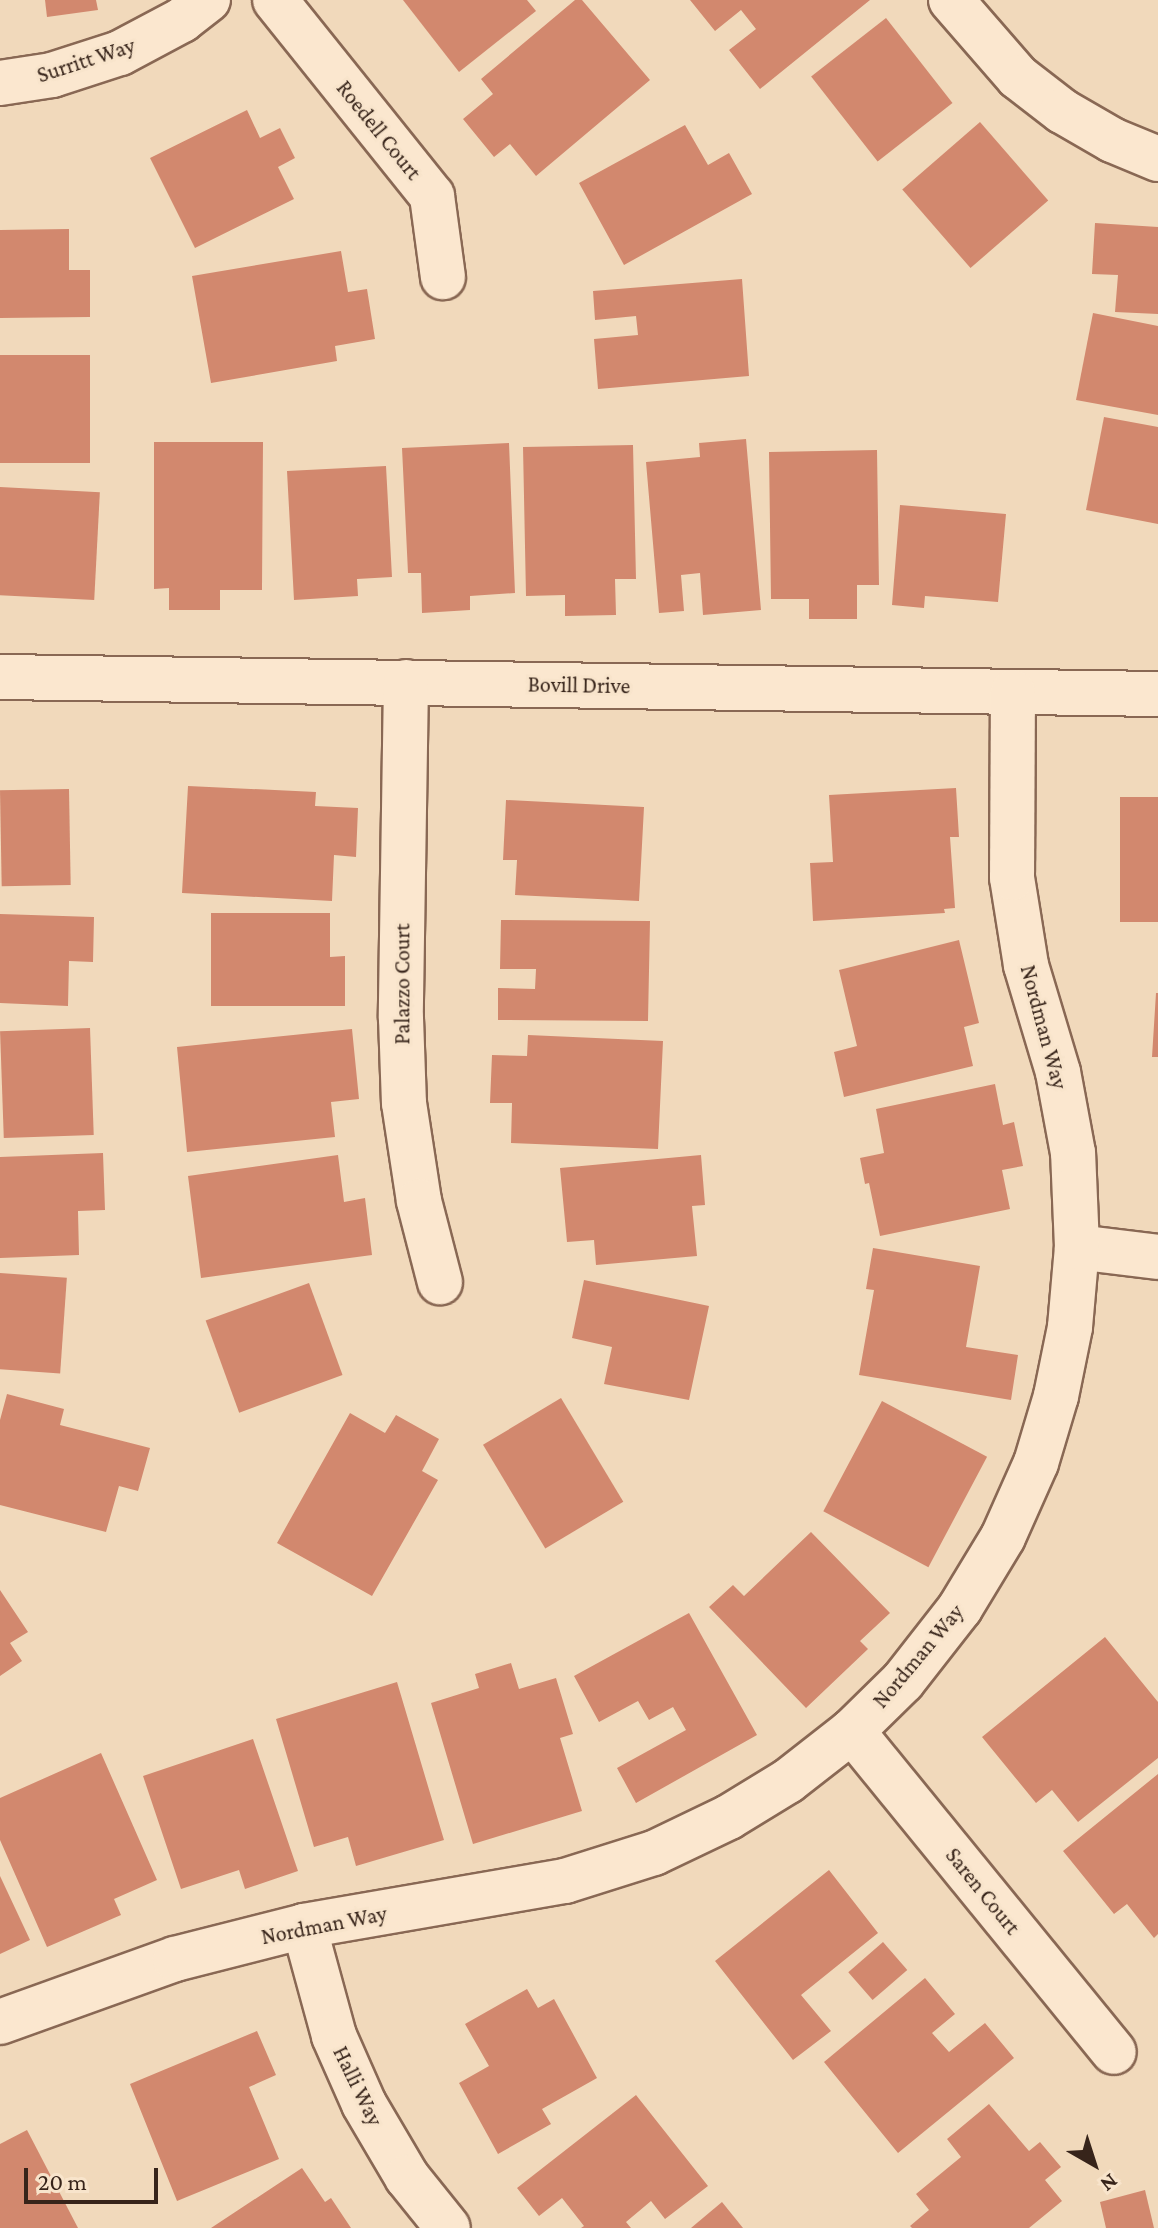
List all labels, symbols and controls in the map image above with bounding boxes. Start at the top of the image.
street label: Surritt Way [34,32,138,88]
street label: Roedell Court [331,75,427,185]
street label: Bovill Drive [528,671,630,699]
street label: Palazzo Court [389,923,415,1045]
street label: Nordman Way [1015,962,1073,1092]
street label: Nordman Way [867,1599,969,1713]
street label: Saren Court [940,1842,1026,1940]
street label: Nordman Way [259,1900,389,1950]
street label: Halli Way [327,2042,389,2130]
north arrow [1054,2124,1134,2204]
scale bar [28,2152,162,2202]
text: 20 m [38,2168,87,2195]
text: N [1096,2169,1123,2197]

